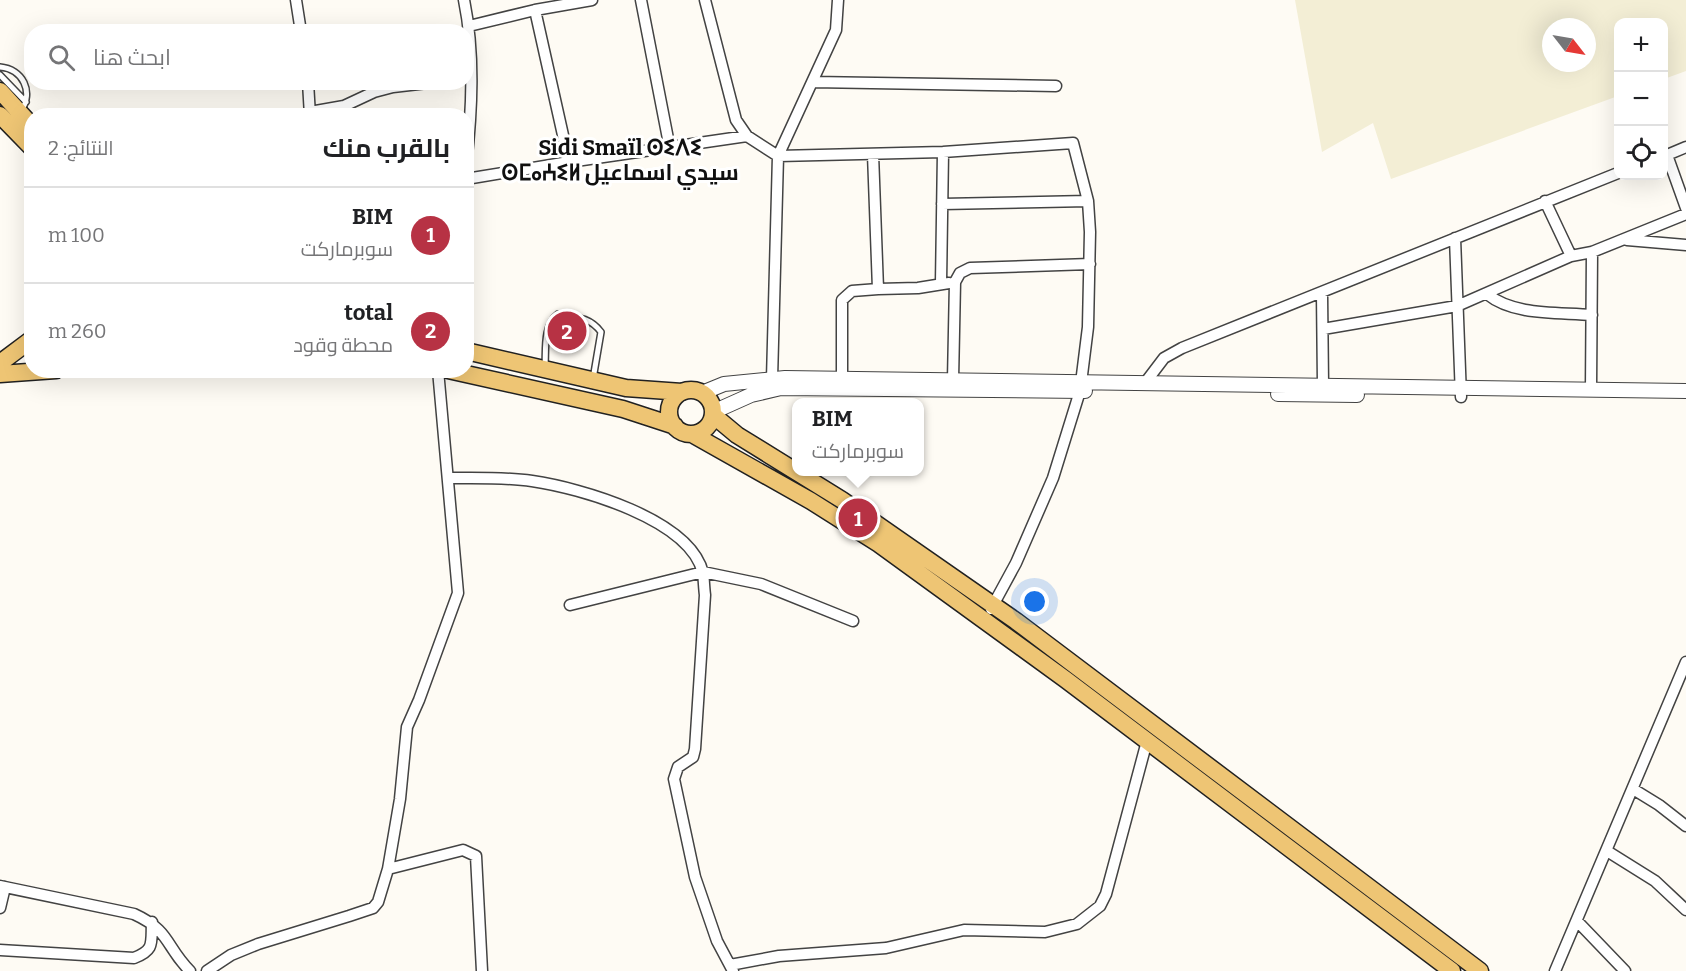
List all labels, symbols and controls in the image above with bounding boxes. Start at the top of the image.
north arrow [1542,18,1596,72]
map controls [1614,18,1668,180]
button: + [1614,18,1668,72]
search box [24,24,474,90]
icon: search [45,41,78,74]
text: ابحث هنا [93,44,171,71]
button: − [1614,72,1668,126]
button: locate [1614,126,1668,180]
text: بالقرب منك [323,133,450,164]
district label: Sidi Smaïl ⵙⵉⴷⵉ ⵙⵎⴰⵄⵉⵍ سيدي اسماعيل [501,134,739,190]
text: النتائج: 2 [48,136,114,160]
text: BIM [352,203,393,230]
text: 100 m [48,223,105,247]
text: 1 [426,223,435,247]
text: سوبرماركت [301,237,393,261]
text: total [344,299,393,326]
pin: 2 [548,308,586,354]
text: 260 m [48,319,107,343]
text: 2 [425,319,436,343]
text: محطة وقود [293,333,393,357]
popup [792,398,924,476]
text: BIM [812,405,853,432]
text: سوبرماركت [812,439,904,463]
pin: 1 [838,496,878,540]
your location [1020,587,1049,616]

